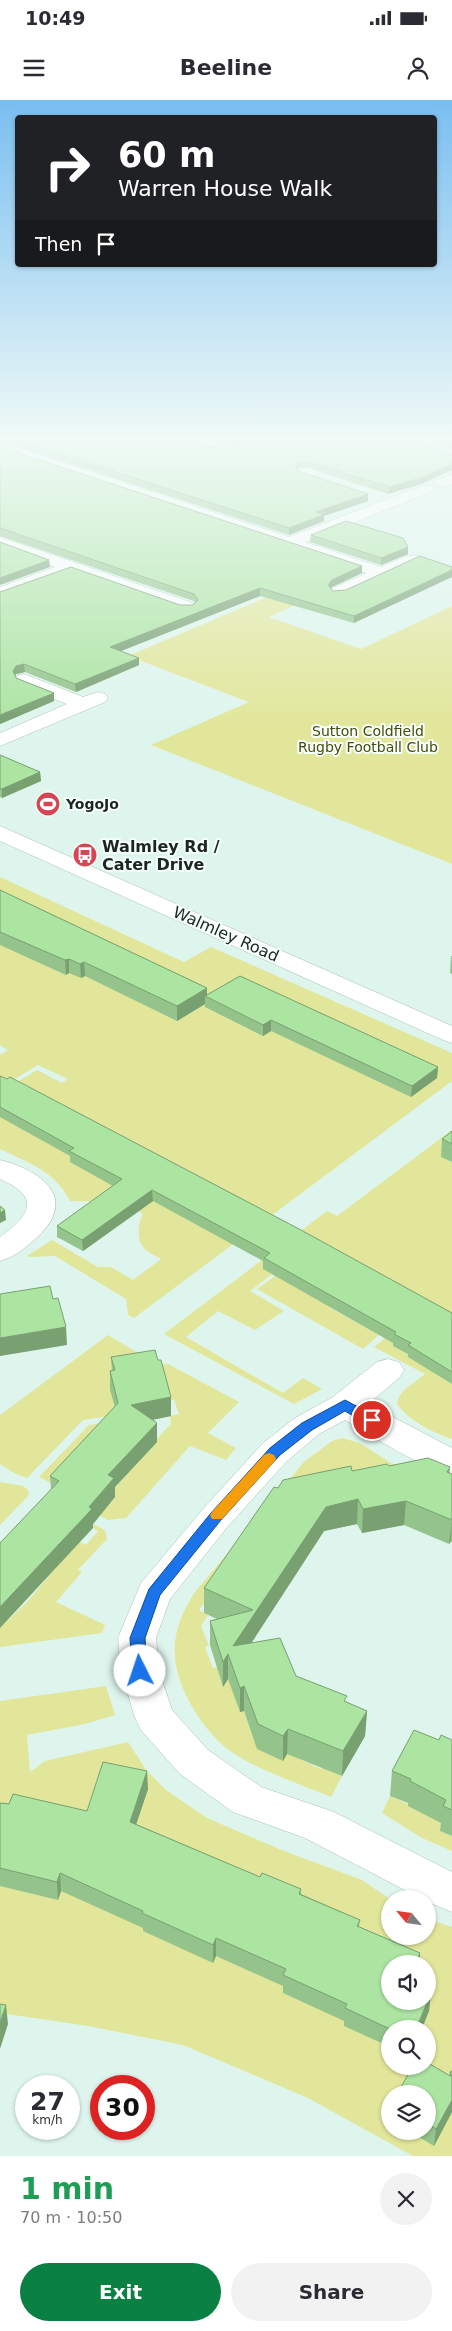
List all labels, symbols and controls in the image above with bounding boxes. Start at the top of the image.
text: 10:49 [25,7,85,29]
icon: menu [20,54,48,82]
icon: person [404,54,432,82]
text: Beeline [180,55,272,80]
icon: right [35,135,100,200]
text: 60 m [118,135,215,175]
text: Warren House Walk [118,176,332,201]
icon: arrive [92,230,120,258]
text: Then [35,233,82,255]
park label: Sutton Coldfield Rugby Football Club [298,723,438,755]
sports icon: YogoJo [35,791,61,817]
place label: YogoJo [65,796,119,812]
place label: Walmley Rd / Cater Drive [102,837,220,874]
bus stop icon: Walmley Rd / Cater Drive [72,842,98,868]
street label: Walmley Road [170,902,282,966]
pin [351,1399,393,1441]
icon: arrive [358,1406,386,1434]
position arrow [113,1644,165,1696]
north arrow [381,1890,436,1945]
map controls [381,1890,436,2140]
button: sound [381,1955,436,2010]
button: search [381,2020,436,2075]
speed limit sign: 30 [90,2075,155,2140]
button: layers [381,2085,436,2140]
text: 27 [30,2087,65,2116]
text: km/h [32,2113,63,2127]
text: 1 min [20,2171,114,2206]
button: close [380,2173,432,2225]
text: 70 m · 10:50 [20,2208,122,2227]
button: Exit [20,2263,221,2321]
button: Share [231,2263,432,2321]

